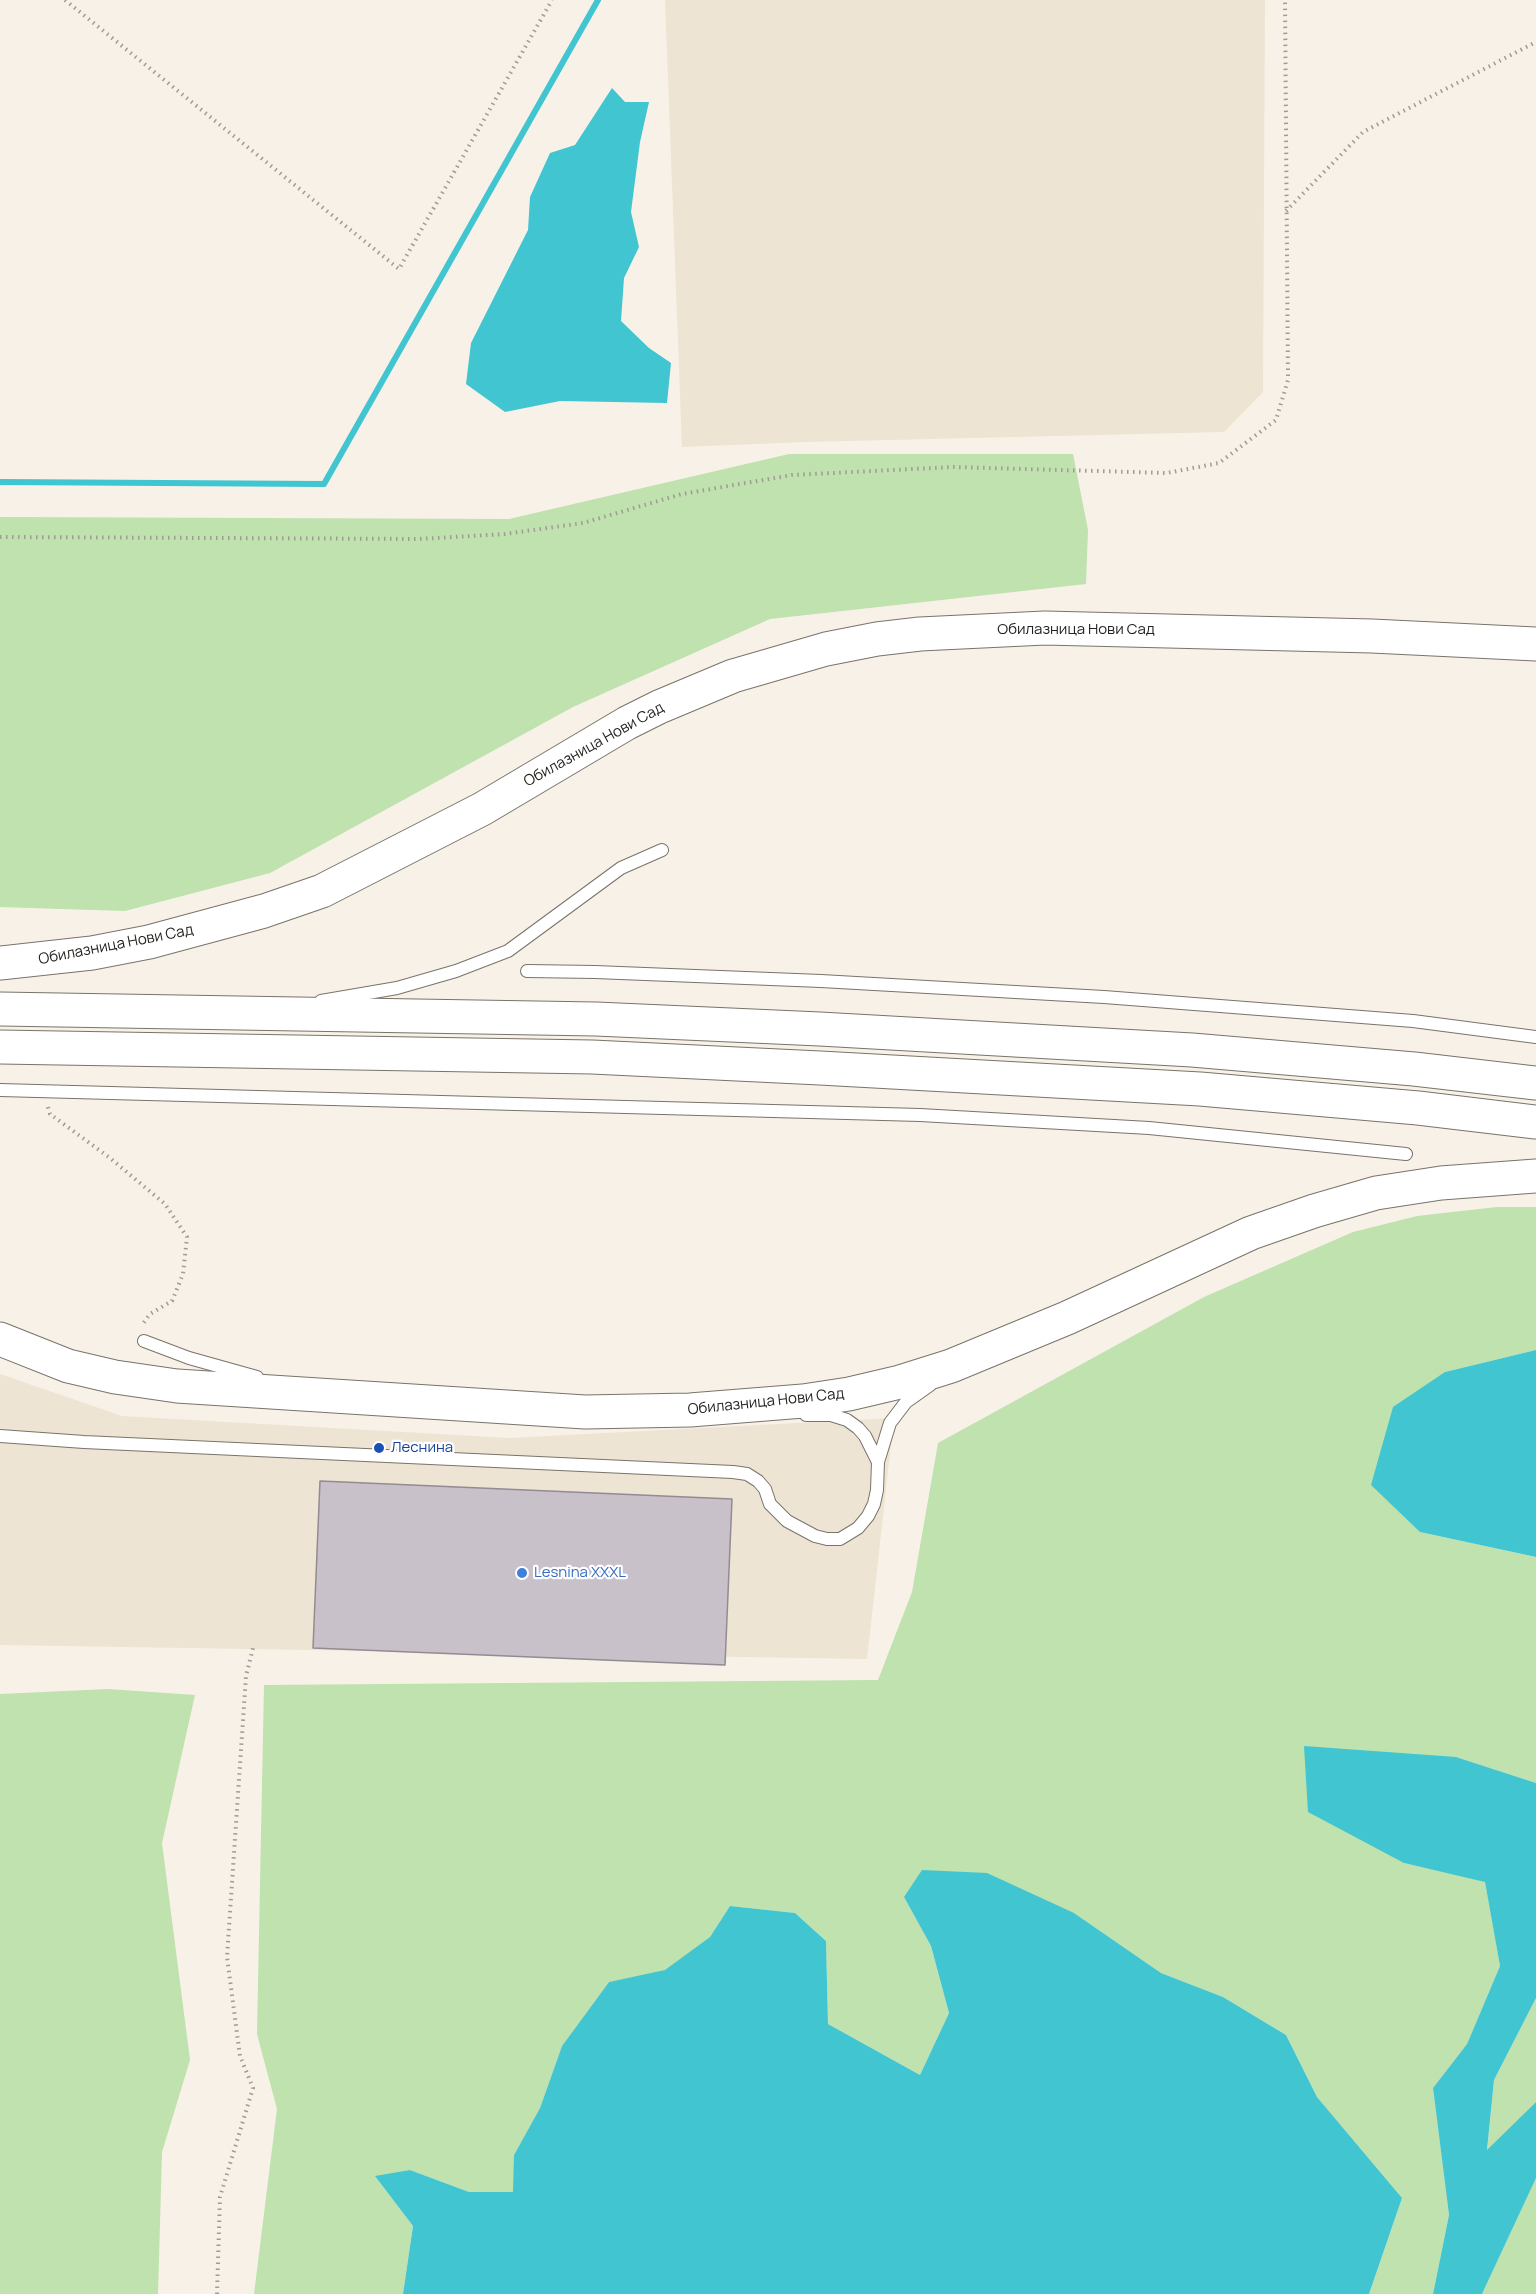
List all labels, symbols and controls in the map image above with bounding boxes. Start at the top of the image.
street label: Обилазница Нови Сад [997,621,1155,639]
street label: Обилазница Нови Сад [521,699,667,791]
street label: Обилазница Нови Сад [37,921,195,969]
street label: Обилазница Нови Сад [687,1385,845,1419]
place label: Леснина [391,1439,453,1457]
marker: Леснина [372,1441,386,1455]
place label: Lesnina XXXL [534,1564,626,1582]
marker: Lesnina XXXL [515,1566,529,1580]

